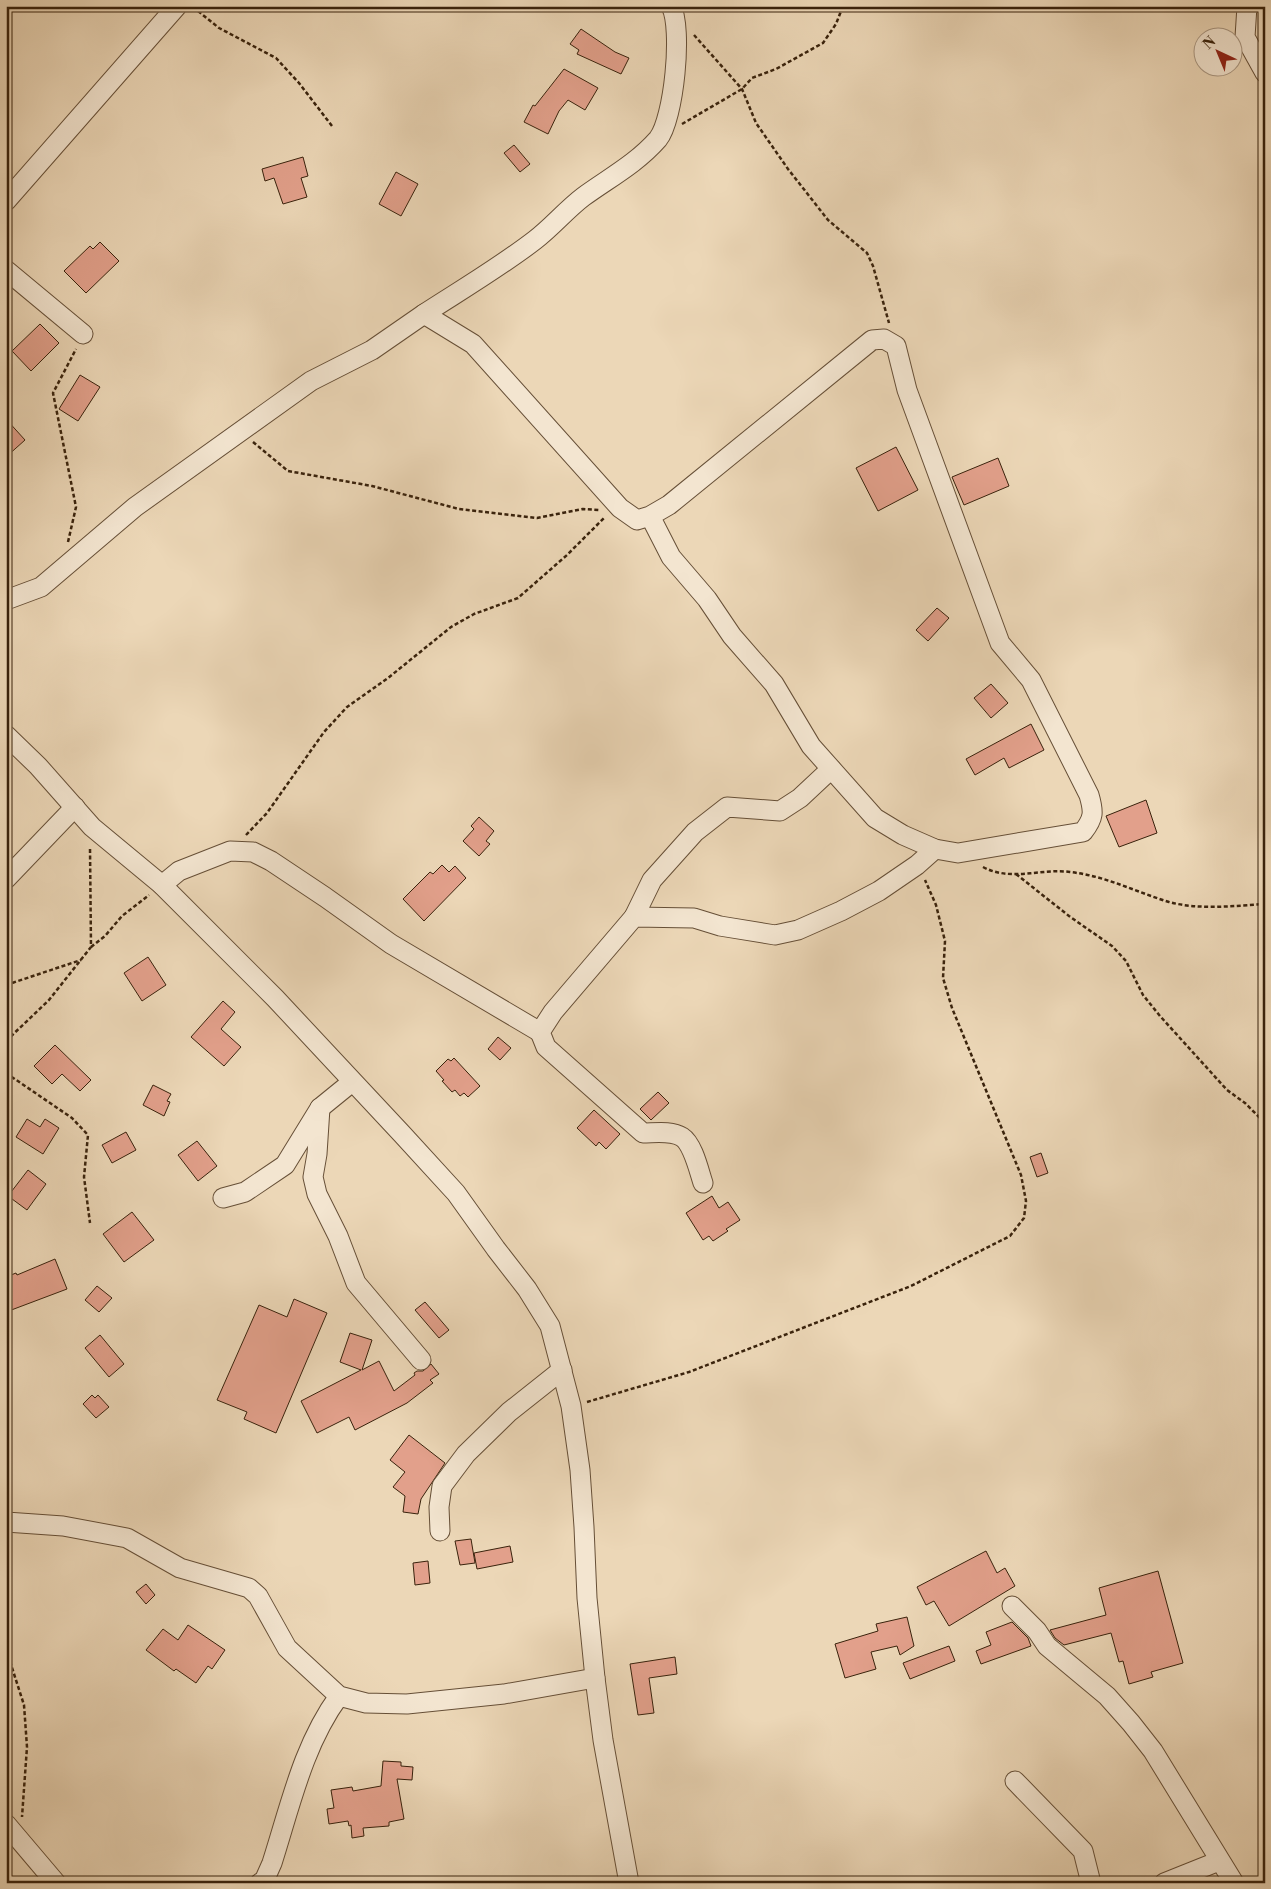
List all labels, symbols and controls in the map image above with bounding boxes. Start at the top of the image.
north arrow [1194,28,1244,78]
text: N [1199,33,1220,54]

